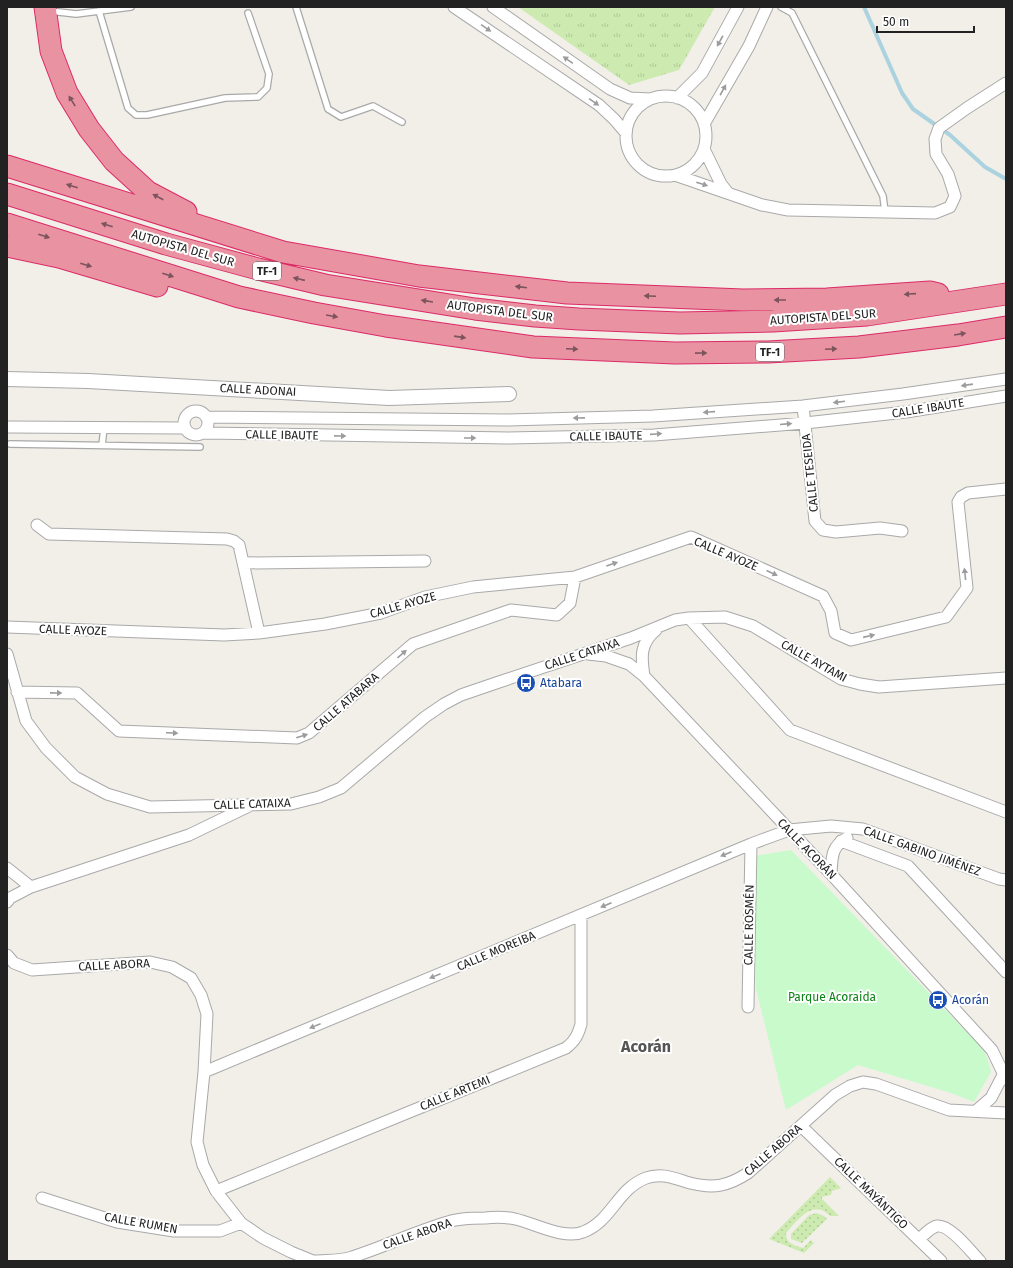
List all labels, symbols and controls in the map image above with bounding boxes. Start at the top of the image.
scale bar [877,8,974,34]
text: 50 m [883,15,909,29]
one-way arrow [481,24,491,32]
one-way arrow [716,35,723,47]
one-way arrow [563,56,574,64]
one-way arrow [719,84,726,96]
one-way arrow [68,95,75,107]
one-way arrow [588,98,599,106]
one-way arrow [696,181,708,187]
one-way arrow [65,183,77,189]
one-way arrow [152,193,163,200]
one-way arrow [100,222,112,228]
street label: AUTOPISTA DEL SUR [130,227,236,269]
one-way arrow [39,233,51,239]
one-way arrow [80,262,92,268]
road number: TF-1 [253,262,281,280]
one-way arrow [163,272,175,278]
one-way arrow [293,275,305,281]
one-way arrow [515,284,527,291]
one-way arrow [904,290,916,297]
one-way arrow [643,293,656,299]
one-way arrow [773,297,786,303]
one-way arrow [421,298,433,304]
street label: AUTOPISTA DEL SUR [446,298,554,324]
street label: AUTOPISTA DEL SUR [769,306,877,328]
one-way arrow [326,314,338,320]
one-way arrow [954,331,967,337]
one-way arrow [454,334,467,340]
road number: TF-1 [756,343,784,361]
one-way arrow [566,345,578,352]
one-way arrow [825,345,837,352]
one-way arrow [695,350,708,356]
street label: CALLE ADONAI [219,381,297,399]
one-way arrow [961,382,973,388]
street label: CALLE IBAUTE [891,395,965,421]
one-way arrow [832,398,845,405]
one-way arrow [703,409,715,416]
one-way arrow [572,415,585,421]
one-way arrow [780,421,792,428]
street label: CALLE IBAUTE [245,427,319,443]
street label: CALLE IBAUTE [569,428,643,444]
one-way arrow [650,431,662,438]
one-way arrow [334,433,347,439]
street label: CALLE TESEIDA [799,433,821,513]
one-way arrow [464,435,477,441]
street label: CALLE AYOZE [692,534,760,574]
one-way arrow [607,561,619,567]
one-way arrow [962,568,969,580]
one-way arrow [766,570,778,577]
street label: CALLE AYOZE [368,589,438,621]
street label: CALLE AYOZE [39,622,107,638]
one-way arrow [862,632,875,638]
street label: CALLE CATAIXA [543,635,621,673]
street label: CALLE AYTAMI [779,637,849,685]
one-way arrow [396,649,407,658]
street label: CALLE ATABARA [310,670,382,734]
bus stop icon: Atabara [515,672,537,694]
place label: Atabara [540,676,582,690]
one-way arrow [50,690,63,696]
one-way arrow [166,729,178,736]
one-way arrow [296,733,308,739]
street label: CALLE CATAIXA [213,796,291,812]
street label: CALLE ACORÁN [775,815,840,882]
street label: CALLE GABINO JIMÉNEZ [861,822,983,879]
one-way arrow [721,851,732,857]
street label: CALLE ROSMÉN [740,884,757,966]
one-way arrow [600,902,612,908]
street label: CALLE MOREIBA [455,928,538,974]
street label: CALLE ABORA [78,956,150,974]
one-way arrow [429,973,440,979]
bus stop icon: Acorán [927,989,949,1011]
park label: Parque Acoraida [788,990,876,1004]
place label: Acorán [952,993,989,1007]
one-way arrow [308,1023,320,1029]
district label: Acorán [620,1037,671,1056]
street label: CALLE ARTEMI [418,1073,492,1113]
street label: CALLE ABORA [741,1121,805,1179]
street label: CALLE MAYÁNTIGO [831,1153,912,1232]
street label: CALLE RUMEN [103,1210,179,1236]
street label: CALLE ABORA [381,1216,453,1252]

